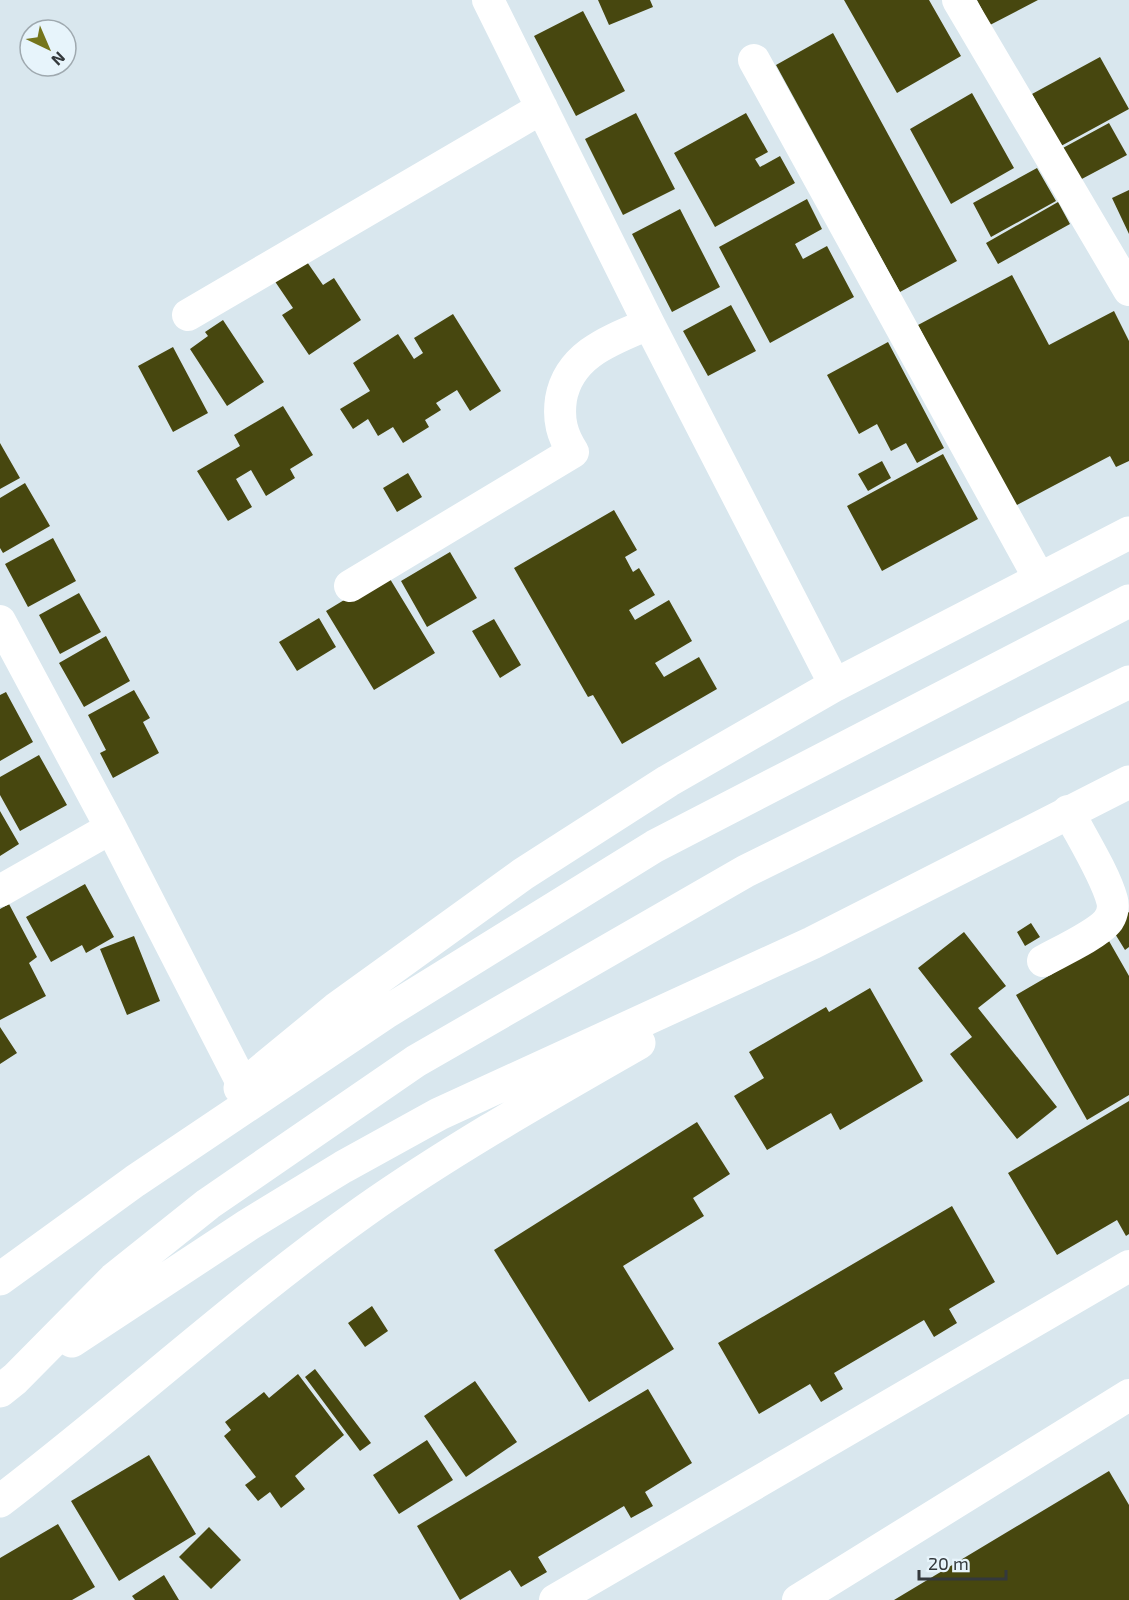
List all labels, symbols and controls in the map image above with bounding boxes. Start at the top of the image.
north arrow [18,18,78,78]
text: N [48,48,70,70]
scale bar [919,1543,1006,1581]
text: 20 m [928,1552,969,1574]

